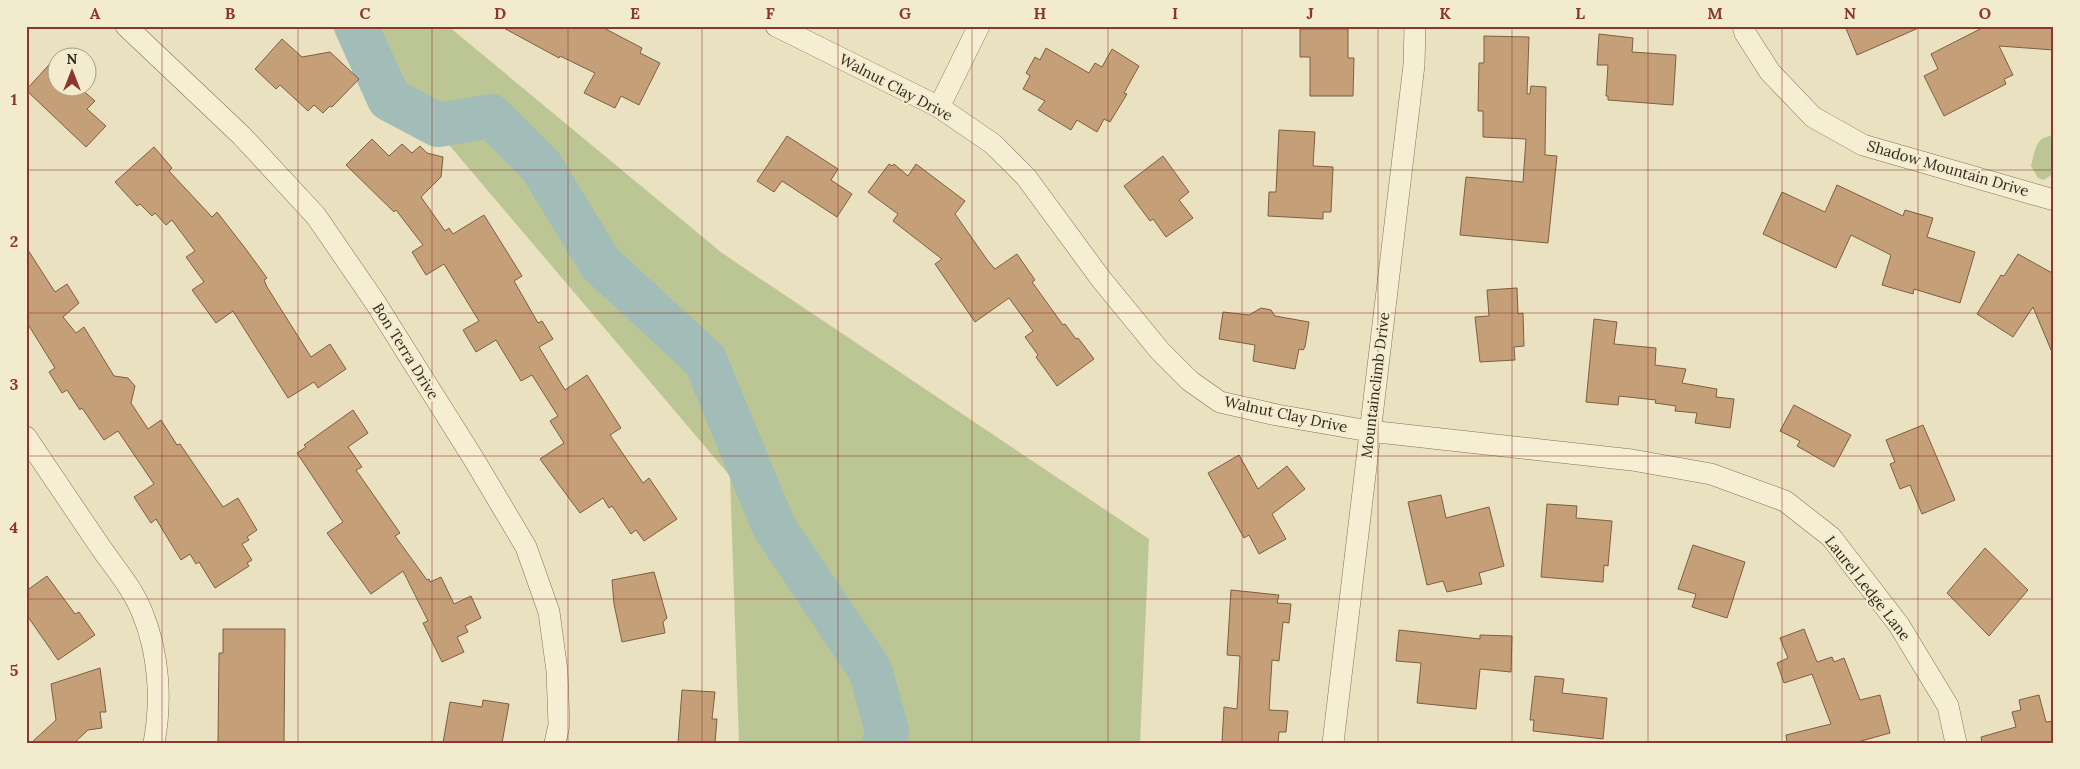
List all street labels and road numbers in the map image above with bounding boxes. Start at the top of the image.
street label: Walnut Clay Drive [836,49,956,125]
street label: Shadow Mountain Drive [1865,136,2031,200]
street label: Bon Terra Drive [369,299,443,403]
street label: Mountainclimb Drive [1357,311,1393,459]
street label: Walnut Clay Drive [1223,392,1349,436]
street label: Laurel Ledge Lane [1821,532,1915,644]

